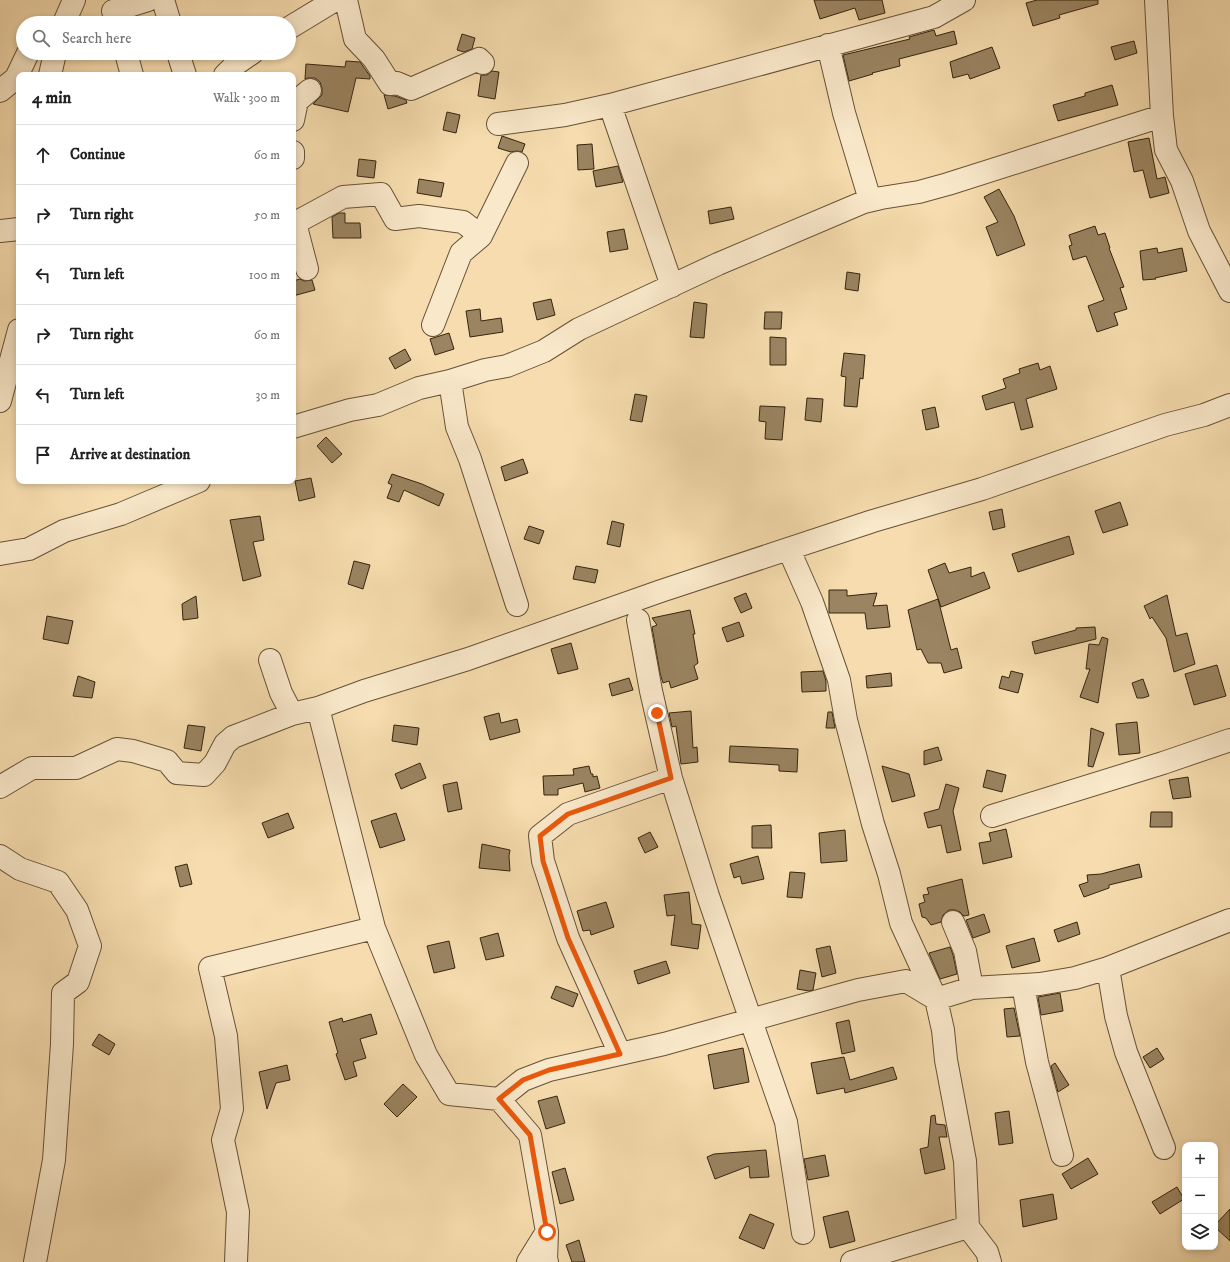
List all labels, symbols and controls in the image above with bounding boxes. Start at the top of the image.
search box [16,16,296,60]
icon: search [30,27,52,49]
text: Search here [62,29,131,48]
text: 4 min [32,87,71,109]
text: Walk · 300 m [213,90,280,106]
icon: ahead [32,144,54,166]
text: Continue [70,145,125,164]
text: 60 m [254,147,280,163]
icon: right [32,204,54,226]
text: Turn right [70,205,133,224]
text: 50 m [254,207,280,223]
icon: left [32,264,54,286]
text: Turn left [70,265,124,284]
text: 100 m [249,267,280,283]
icon: right [32,324,54,346]
text: Turn right [70,325,133,344]
text: 60 m [254,327,280,343]
icon: left [32,384,54,406]
text: Turn left [70,385,124,404]
text: 30 m [256,387,280,403]
icon: arrive [32,444,54,466]
text: Arrive at destination [70,445,190,464]
route end [648,704,666,722]
map controls [1182,1142,1218,1250]
button: + [1182,1142,1218,1178]
button: − [1182,1178,1218,1214]
button: layers [1182,1214,1218,1250]
route start [538,1223,556,1241]

